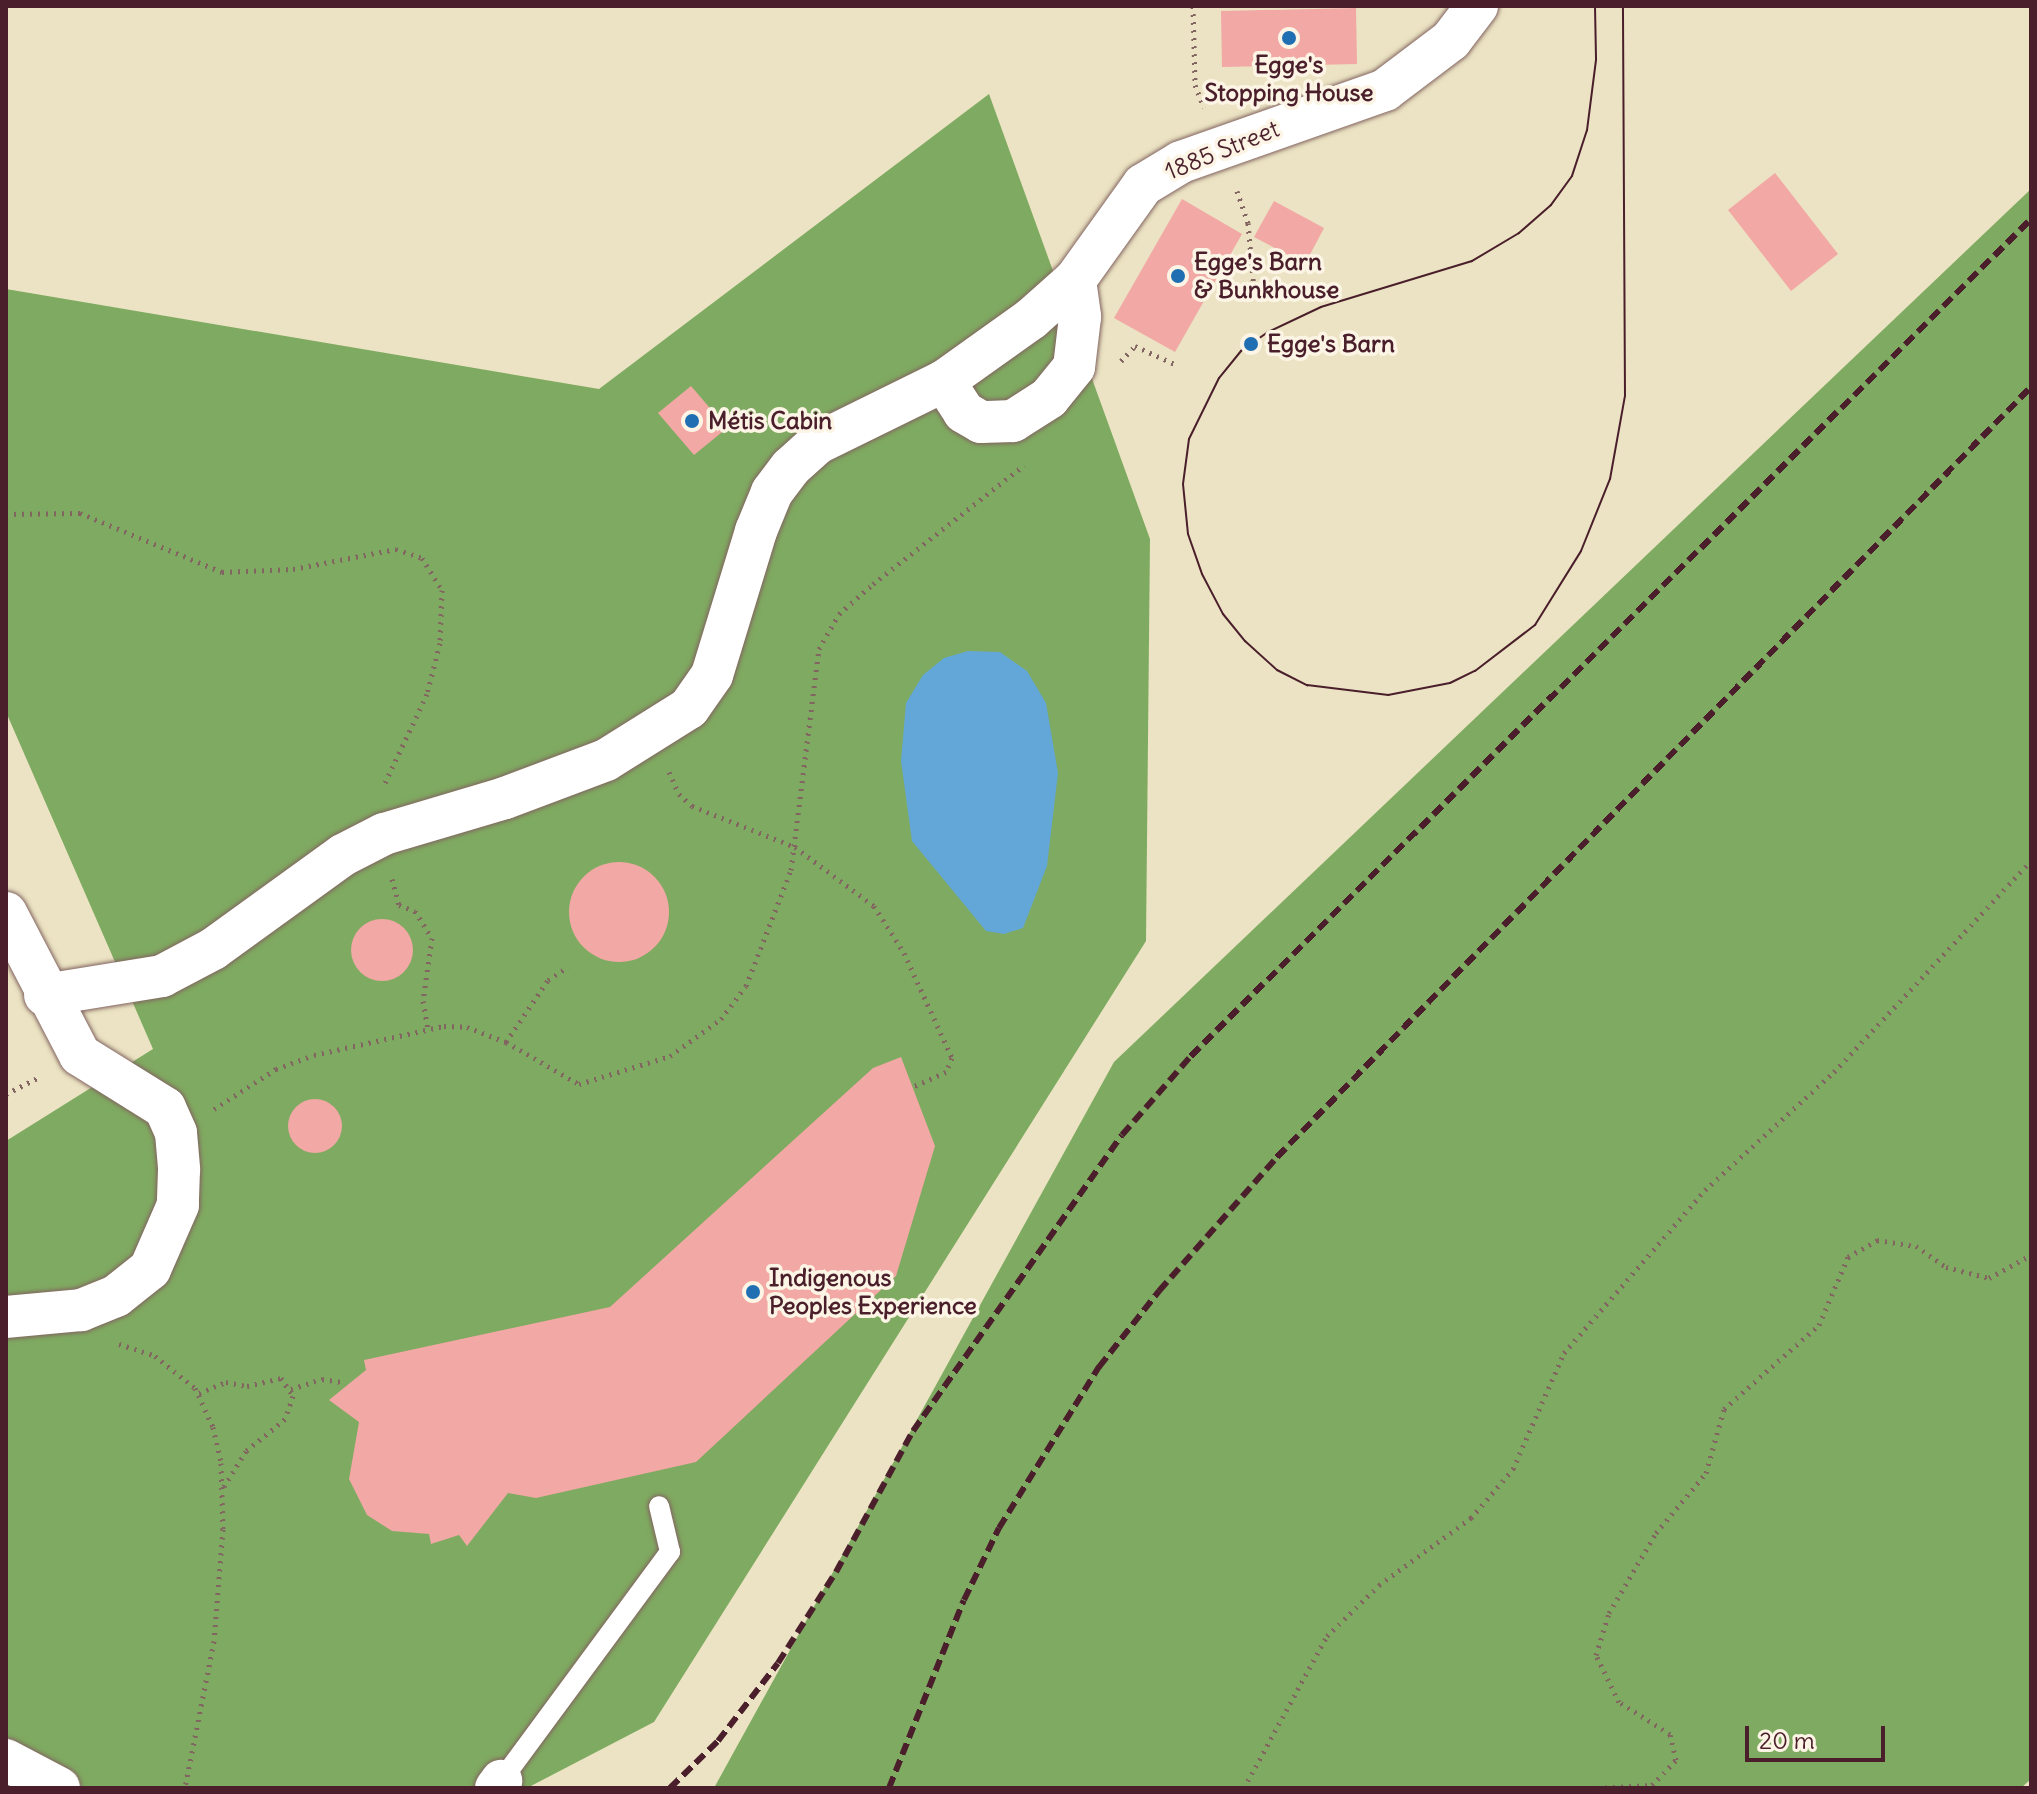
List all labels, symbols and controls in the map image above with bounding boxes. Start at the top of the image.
marker: Egge's Stopping House [1280,29,1298,47]
place label: Egge's Stopping House [1205,51,1373,107]
street label: 1885 Street [1161,114,1283,186]
place label: Egge's Barn & Bunkhouse [1194,248,1339,304]
marker: Egge's Barn & Bunkhouse [1169,267,1187,285]
place label: Egge's Barn [1267,330,1395,358]
marker: Egge's Barn [1242,335,1260,353]
place label: Métis Cabin [708,407,832,435]
marker: Métis Cabin [683,412,701,430]
place label: Indigenous Peoples Experience [769,1264,977,1320]
marker: Indigenous Peoples Experience [744,1283,762,1301]
scale bar [1749,1710,1889,1760]
text: 20 m [1759,1725,1815,1755]

